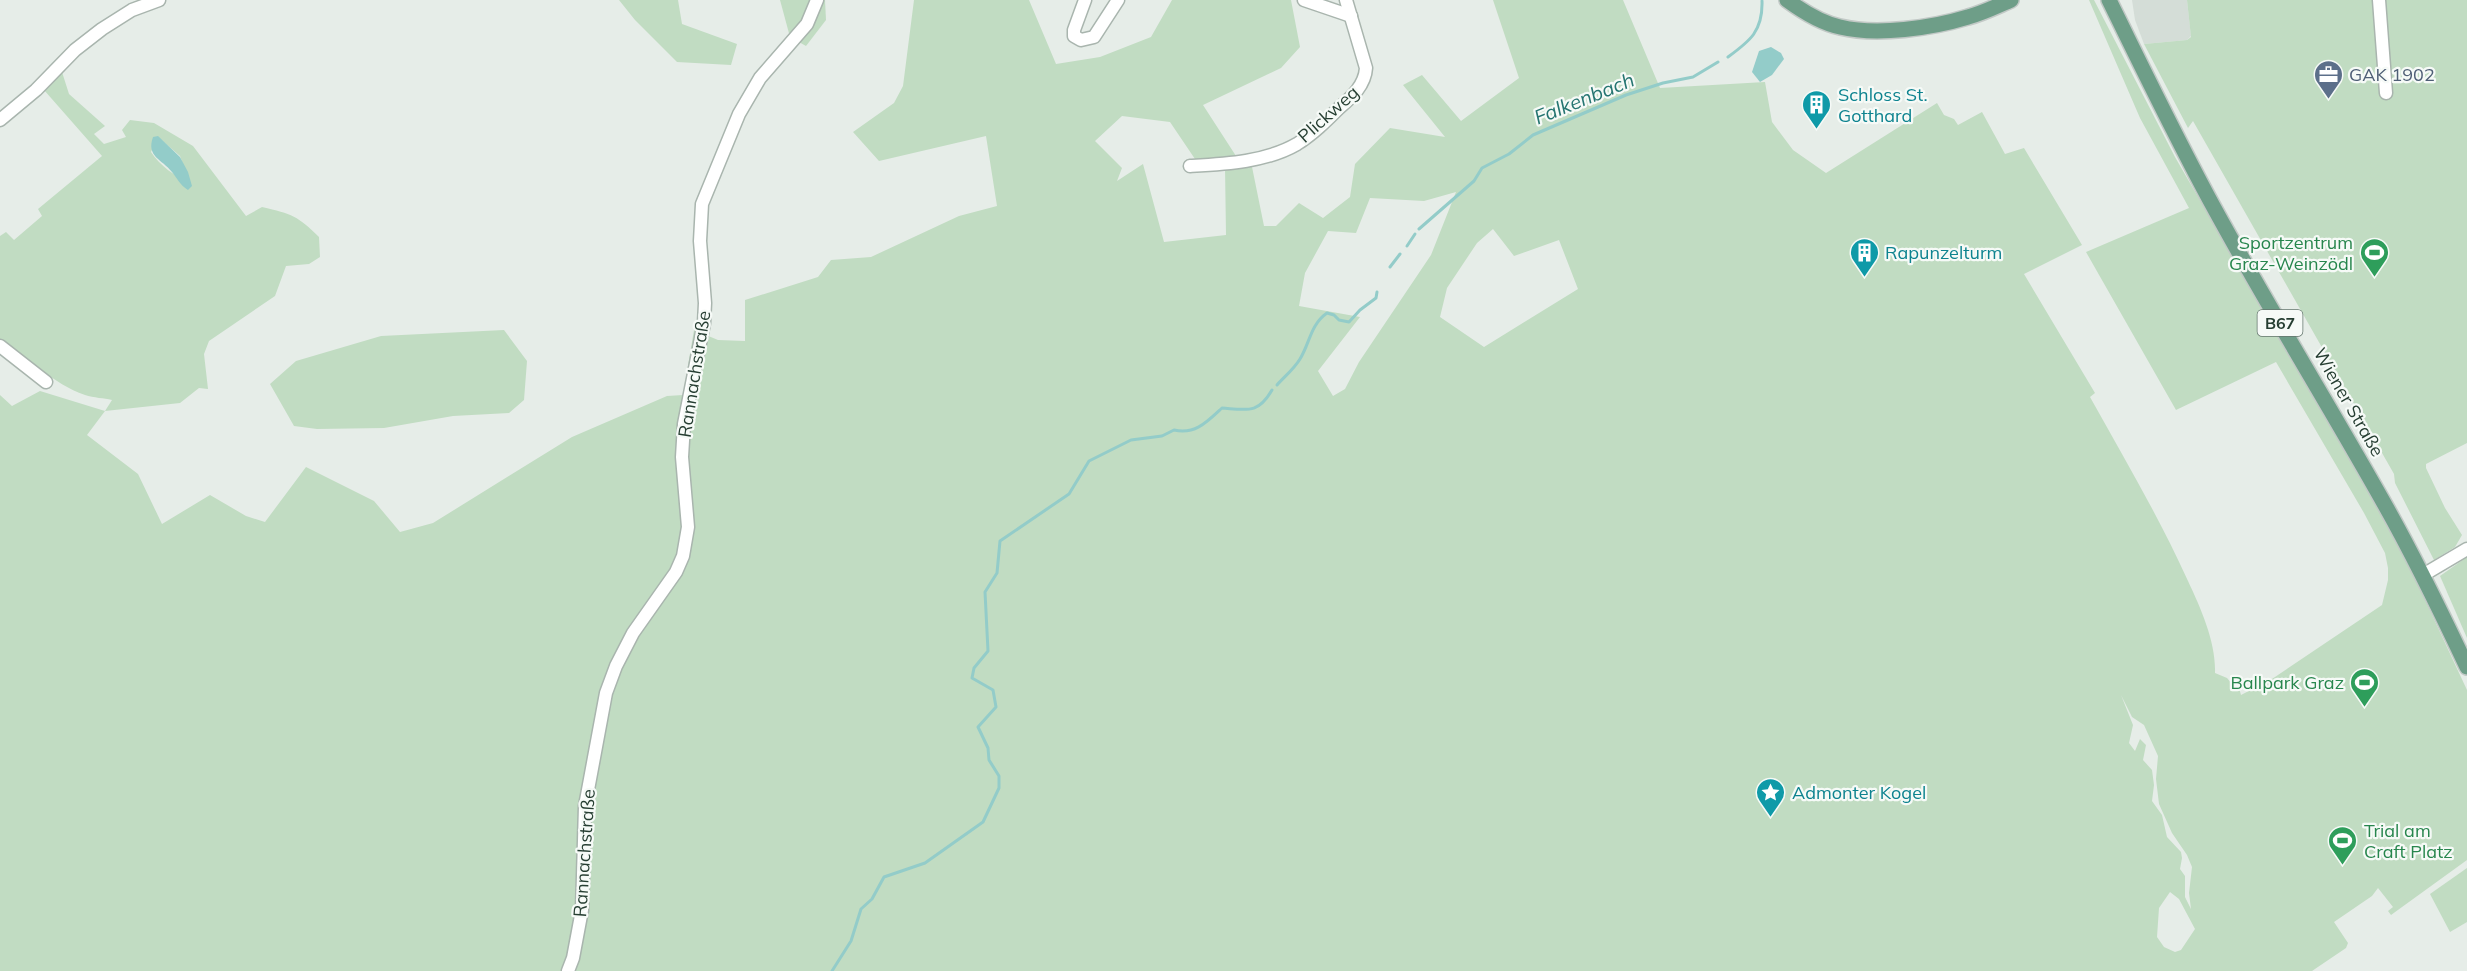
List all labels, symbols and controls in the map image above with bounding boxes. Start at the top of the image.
office icon: GAK 1902 [2312,58,2344,100]
place label: GAK 1902 [2349,63,2435,86]
water label: Falkenbach [1530,67,1638,129]
street label: Plickweg [1293,81,1363,147]
place label: Schloss St. Gotthard [1838,83,1928,127]
building icon: Schloss St. Gotthard [1801,88,1833,130]
place label: Sportzentrum Graz-Weinzödl [2229,231,2353,275]
building icon: Rapunzelturm [1848,236,1880,278]
sports icon: Sportzentrum Graz-Weinzödl [2358,236,2390,278]
place label: Rapunzelturm [1885,241,2002,264]
street label: Rannachstraße [673,309,715,439]
road number: B67 [2258,310,2302,336]
street label: Wiener Straße [2309,344,2389,460]
sports icon: Ballpark Graz [2349,666,2381,708]
place label: Ballpark Graz [2231,671,2344,694]
place icon: Admonter Kogel [1755,776,1787,818]
place label: Admonter Kogel [1792,781,1926,804]
street label: Rannachstraße [568,788,600,918]
place label: Trial am Craft Platz [2364,819,2453,863]
sports icon: Trial am Craft Platz [2327,824,2359,866]

